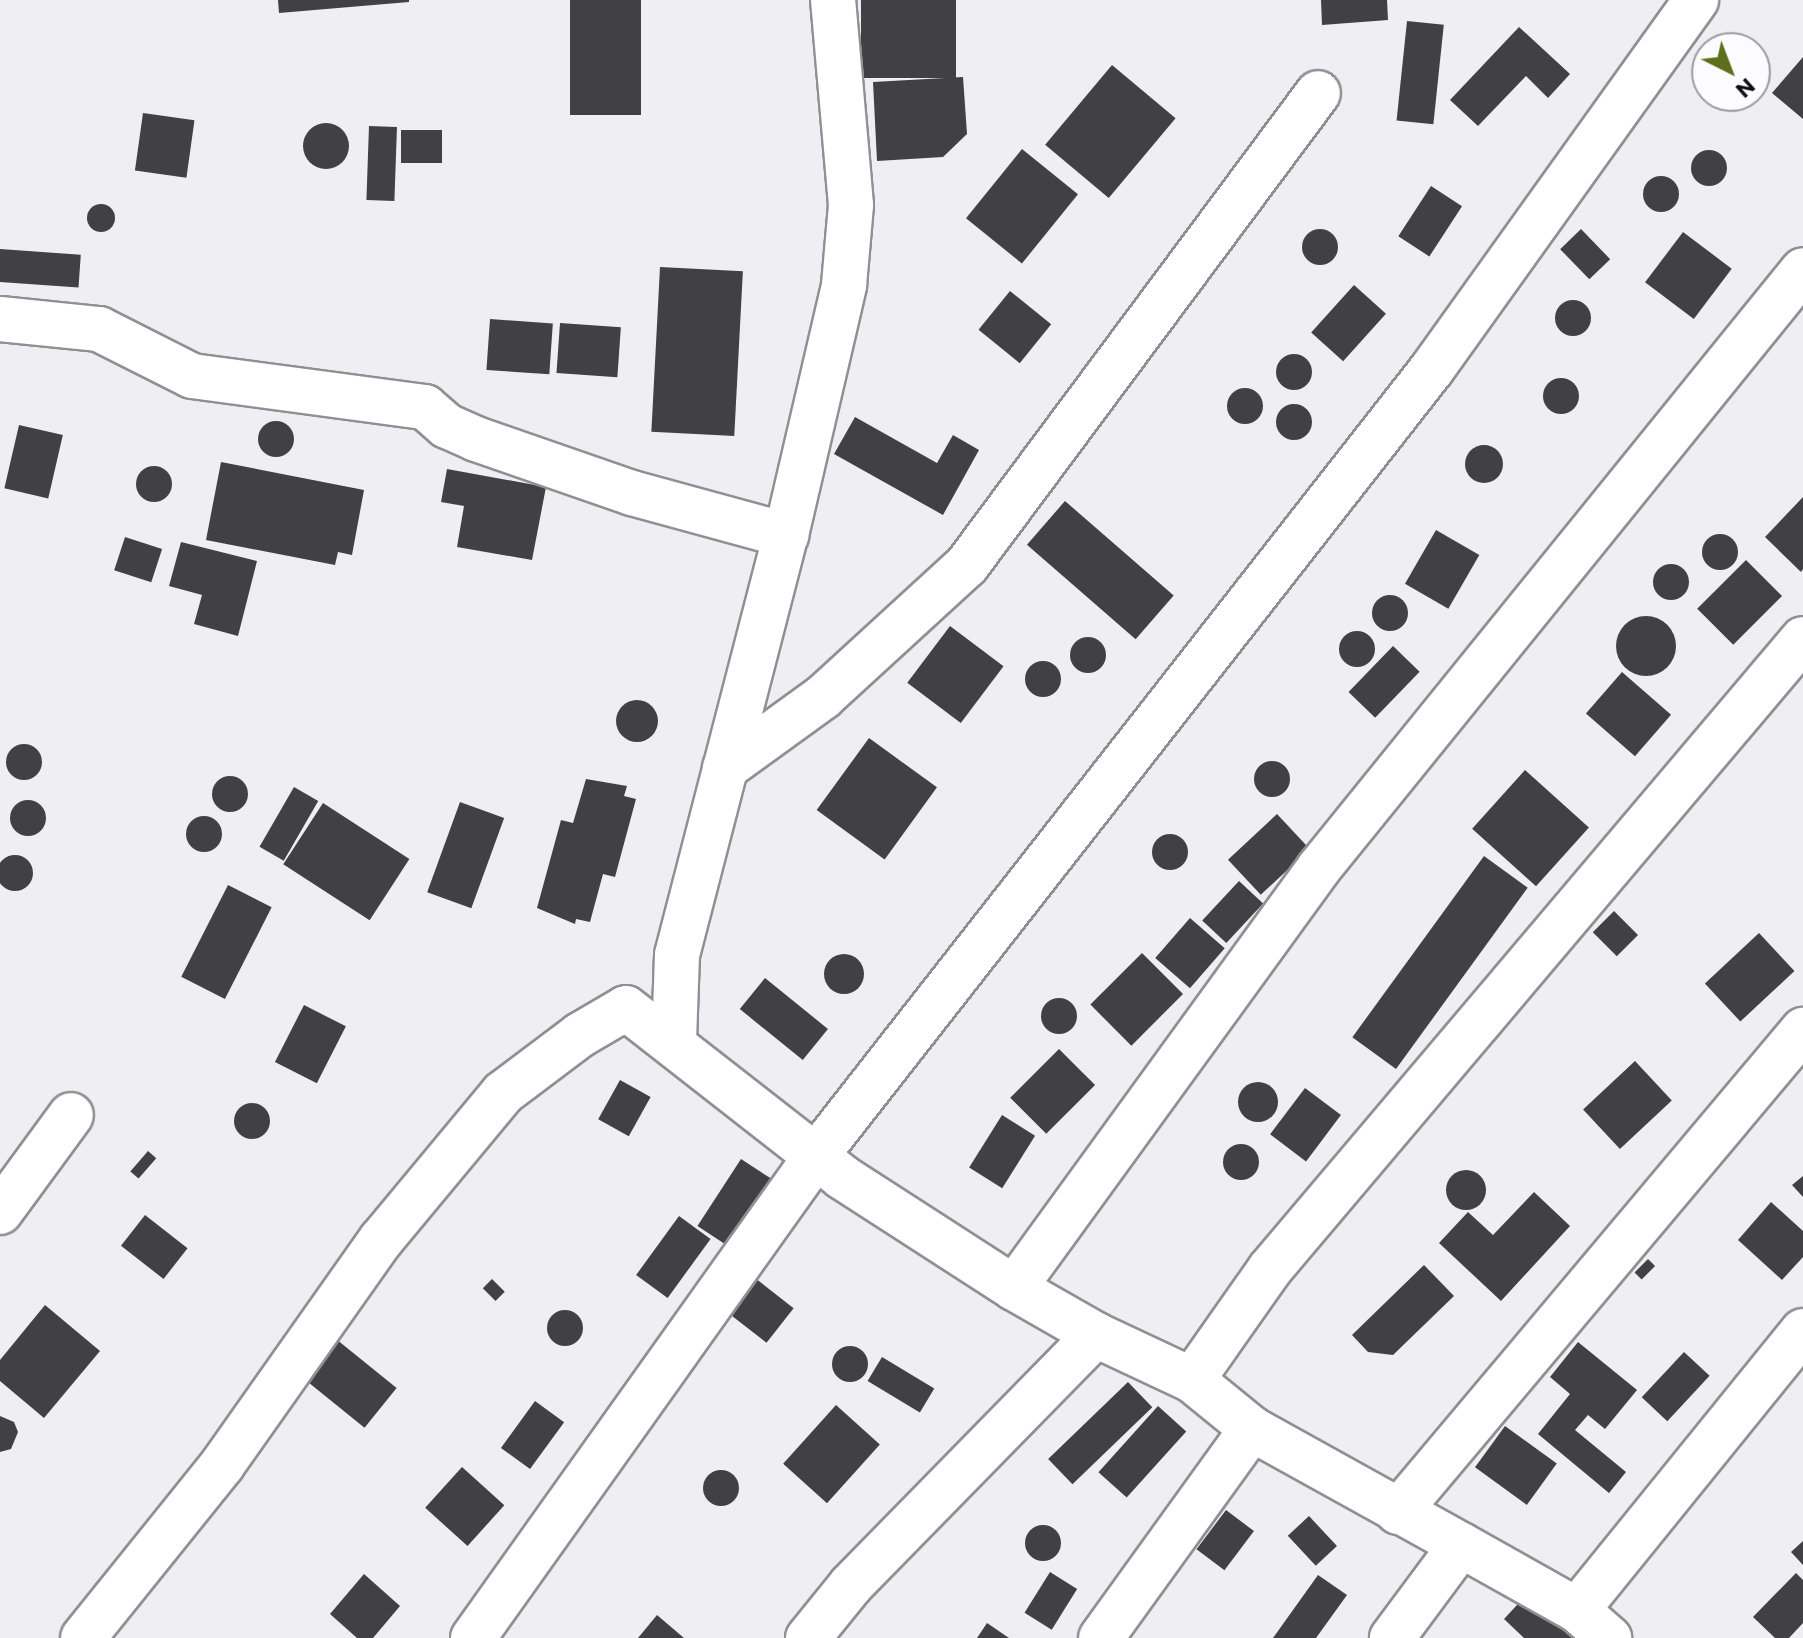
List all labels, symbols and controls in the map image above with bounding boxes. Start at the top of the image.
north arrow [1691,32,1771,112]
text: N [1731,73,1761,104]

